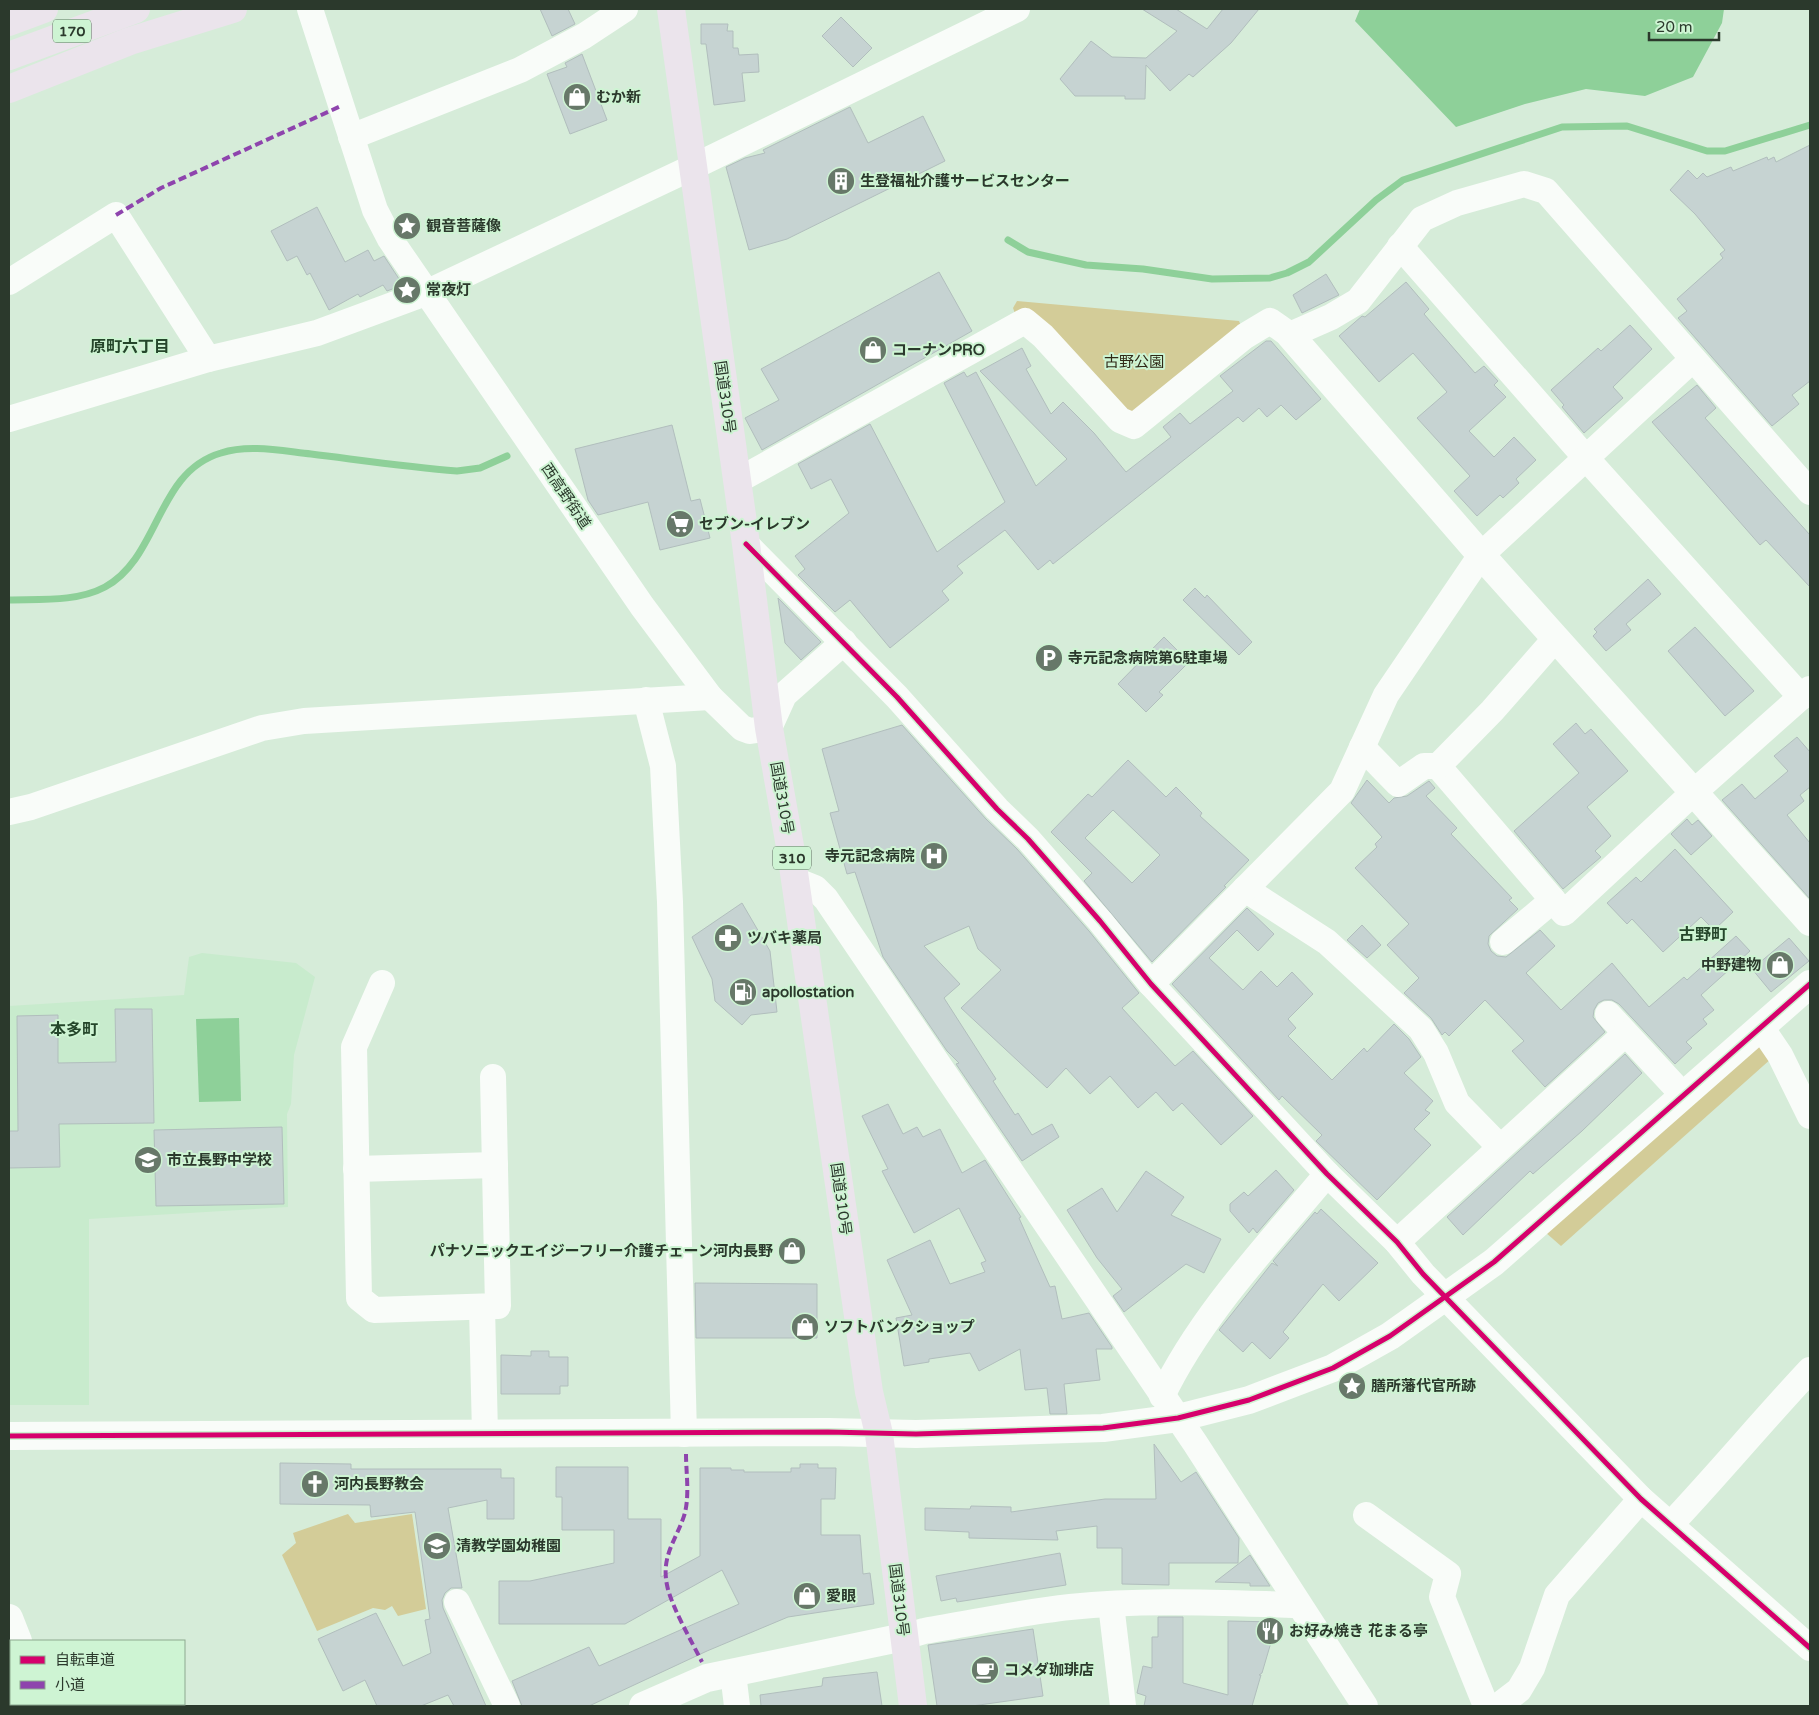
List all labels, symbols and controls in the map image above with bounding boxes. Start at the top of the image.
scale bar [1649,10,1719,42]
text: 20 m [1656,18,1693,36]
road number: 170 [53,20,91,42]
shop icon: むか新 [562,82,592,112]
place label: むか新 [596,88,641,106]
building icon: 生登福祉介護サービスセンター [826,166,856,196]
place label: 生登福祉介護サービスセンター [860,172,1070,190]
place icon: 観音菩薩像 [392,211,422,241]
place label: 観音菩薩像 [426,217,501,235]
place icon: 常夜灯 [392,275,422,305]
place label: 常夜灯 [426,281,471,299]
shop icon: コーナンPRO [858,335,888,365]
district label: 原町六丁目 [90,337,170,357]
place label: コーナンPRO [892,341,985,359]
park label: 古野公園 [1104,353,1164,371]
street label: 国道310号 [711,359,739,435]
street label: 西高野街道 [538,460,594,532]
supermarket icon: セブン-イレブン [665,509,695,539]
place label: セブン-イレブン [699,515,810,533]
parking icon: 寺元記念病院第6駐車場 [1034,643,1064,673]
place label: 寺元記念病院第6駐車場 [1068,649,1227,667]
street label: 国道310号 [767,760,797,836]
hospital icon: 寺元記念病院 [919,841,949,871]
road number: 310 [773,846,811,870]
place label: 寺元記念病院 [825,847,915,865]
pharmacy icon: ツバキ薬局 [713,923,743,953]
district label: 古野町 [1679,925,1727,945]
place label: ツバキ薬局 [747,929,822,947]
shop icon: 中野建物 [1765,950,1795,980]
place label: 中野建物 [1701,956,1761,974]
fuel station icon: apollostation [728,977,758,1007]
place label: apollostation [762,983,854,1002]
district label: 本多町 [50,1020,98,1040]
school or university icon: 市立長野中学校 [133,1145,163,1175]
place label: 市立長野中学校 [167,1151,272,1169]
street label: 国道310号 [827,1161,855,1237]
shop icon: パナソニックエイジーフリー介護チェーン河内長野 [777,1236,807,1266]
place label: パナソニックエイジーフリー介護チェーン河内長野 [430,1242,773,1260]
shop icon: ソフトバンクショップ [790,1312,820,1342]
place label: ソフトバンクショップ [824,1318,975,1336]
place icon: 膳所藩代官所跡 [1337,1371,1367,1401]
place label: 膳所藩代官所跡 [1371,1377,1476,1395]
church icon: 河内長野教会 [300,1469,330,1499]
place label: 河内長野教会 [334,1475,424,1493]
school or university icon: 清教学園幼稚園 [422,1531,452,1561]
place label: 清教学園幼稚園 [456,1537,561,1555]
street label: 国道310号 [886,1563,912,1637]
shop icon: 愛眼 [792,1581,822,1611]
place label: 愛眼 [826,1587,856,1605]
restaurant icon: お好み焼き 花まる亭 [1255,1616,1285,1646]
place label: お好み焼き 花まる亭 [1289,1622,1428,1640]
legend [10,1640,185,1705]
text: 自転車道 [55,1651,115,1669]
cafe icon: コメダ珈琲店 [970,1655,1000,1685]
place label: コメダ珈琲店 [1004,1661,1094,1679]
text: 小道 [55,1676,85,1694]

